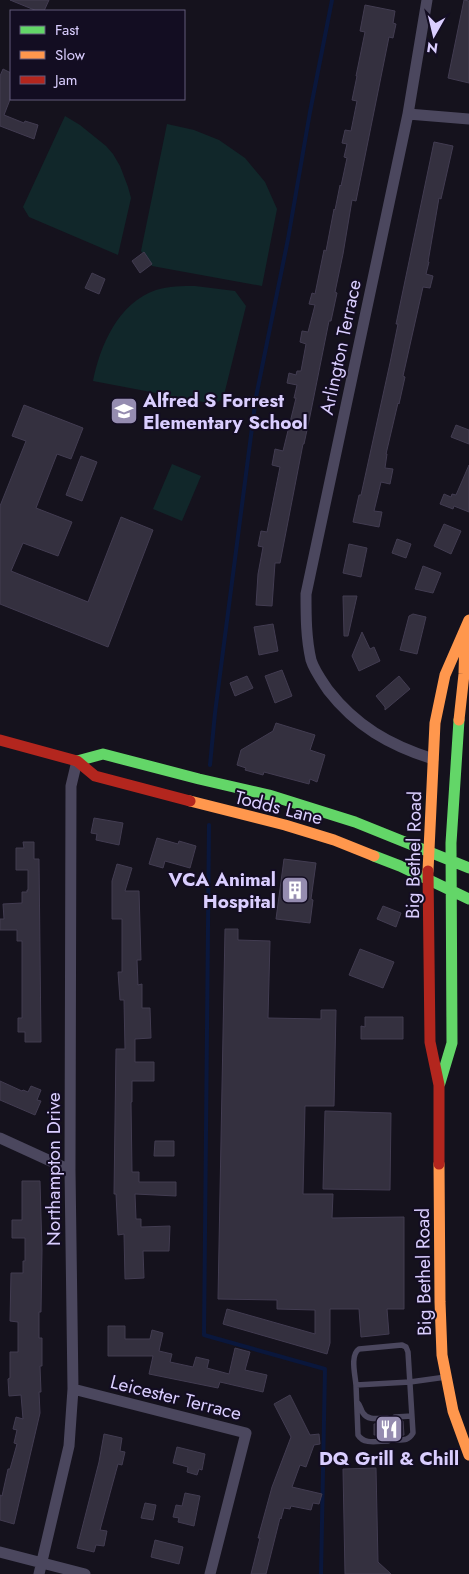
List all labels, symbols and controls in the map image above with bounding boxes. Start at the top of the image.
legend [10,10,185,100]
north arrow [409,10,459,60]
text: Fast [55,19,79,41]
text: N [425,37,439,59]
text: Slow [55,44,86,66]
text: Jam [53,69,78,91]
street label: Arlington Terrace [313,277,368,417]
place label: Alfred S Forrest Elementary School [142,387,308,436]
school or university icon: Alfred S Forrest Elementary School [109,396,139,426]
street label: Todds Lane [232,784,326,831]
street label: Big Bethel Road [399,791,428,919]
place label: VCA Animal Hospital [168,866,276,915]
building icon: VCA Animal Hospital [280,875,310,905]
street label: Northampton Drive [40,1092,67,1246]
street label: Big Bethel Road [409,1208,438,1336]
street label: Leicester Terrace [108,1368,244,1427]
restaurant icon: DQ Grill & Chill [374,1414,404,1444]
place label: DQ Grill & Chill [319,1445,459,1472]

